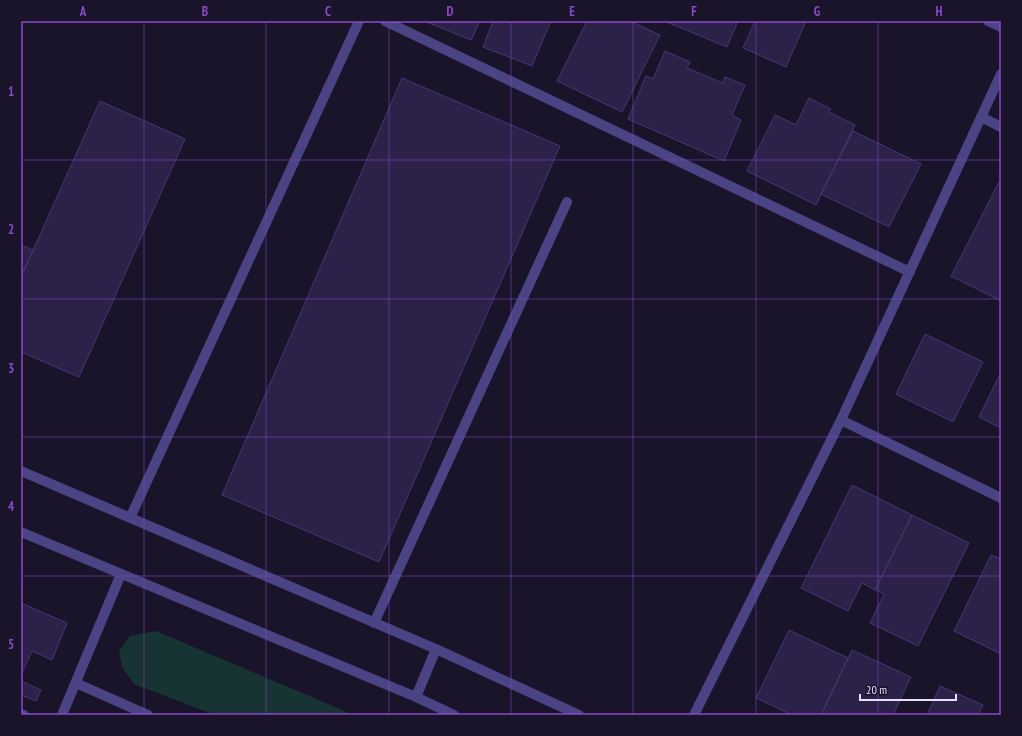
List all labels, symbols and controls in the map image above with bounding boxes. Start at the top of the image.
text: A [79,3,87,20]
text: B [202,3,208,20]
text: C [325,3,331,20]
text: D [447,3,454,20]
text: E [569,3,575,20]
text: F [691,3,697,20]
text: G [814,3,821,20]
text: H [936,3,943,20]
text: 1 [8,83,14,100]
text: 2 [8,221,14,238]
text: 3 [8,360,14,377]
text: 4 [8,498,15,515]
text: 5 [8,636,14,653]
scale bar [860,676,956,702]
text: 20 m [866,682,887,697]

